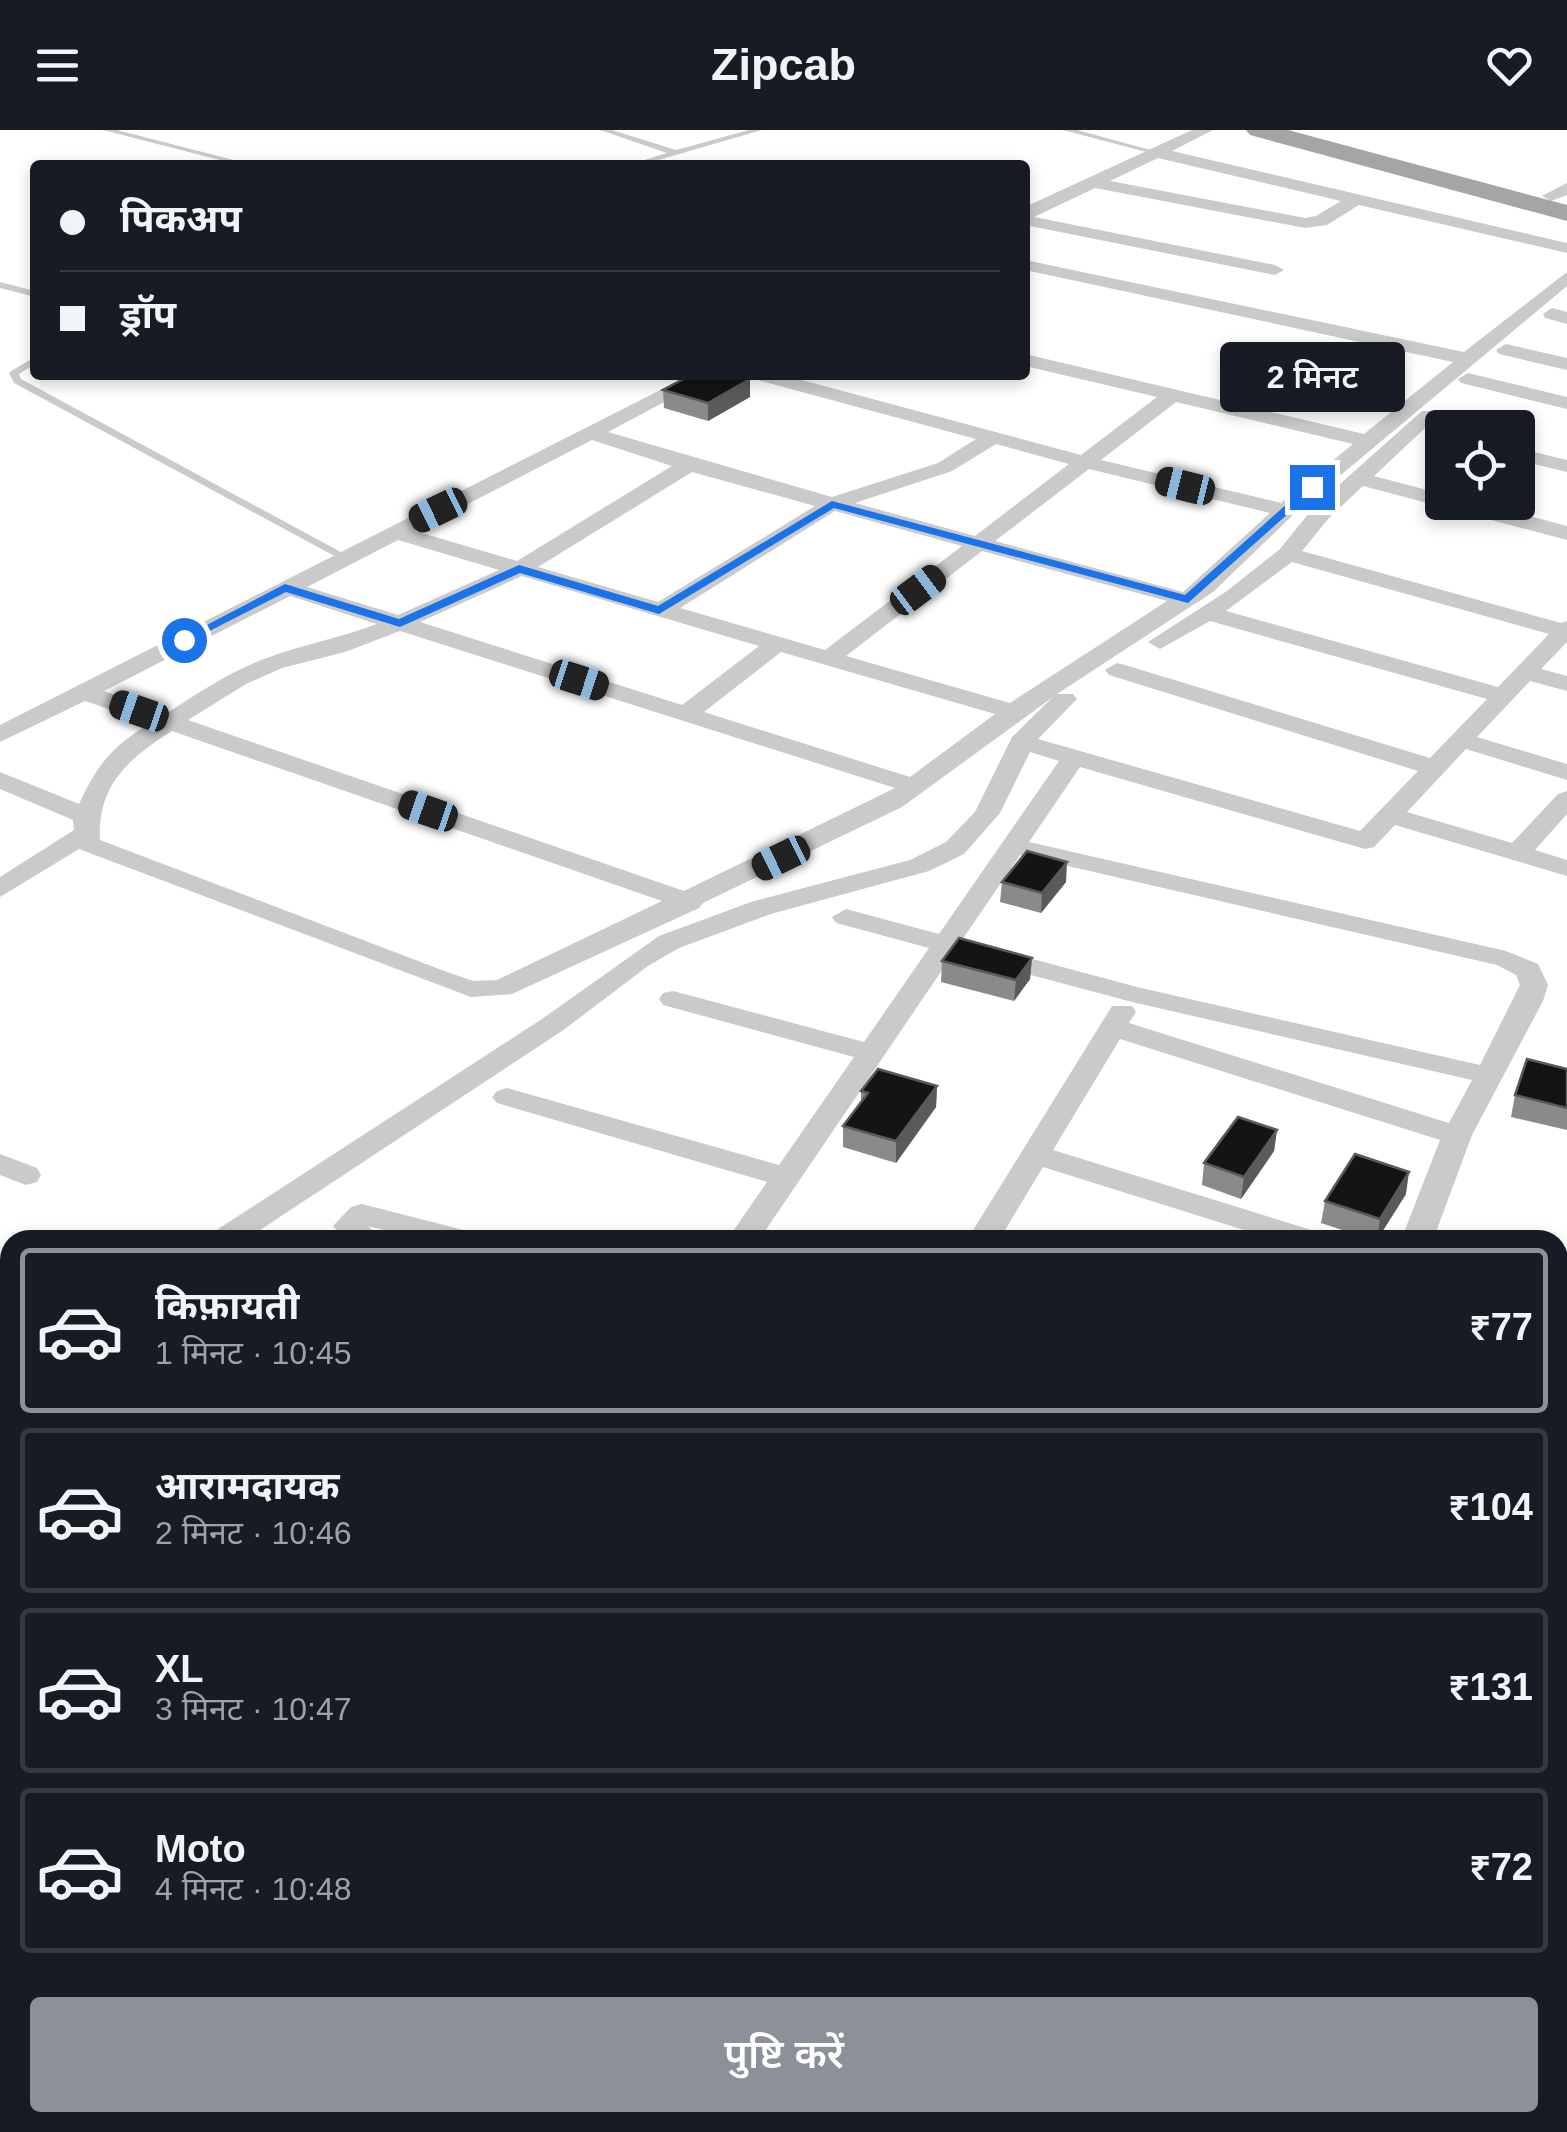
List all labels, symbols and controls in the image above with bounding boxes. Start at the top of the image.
icon: menu [30,38,85,93]
icon: heart [1482,38,1537,93]
text: Zipcab [711,39,856,90]
text: पिकअप [120,198,242,240]
text: ड्रॉप [120,294,176,336]
callout: 2 मिनट [1220,342,1404,412]
text: 2 मिनट [1267,359,1358,395]
map controls [1425,410,1535,520]
button: locate [1425,410,1535,520]
car [1152,464,1218,508]
route end [1290,465,1335,510]
car [404,483,472,537]
car [885,560,951,620]
route start [162,618,207,663]
car [546,656,612,704]
car [106,687,172,735]
car [395,787,461,835]
car [747,831,815,885]
text: किफ़ायती [155,1285,299,1327]
icon: car [35,1286,125,1376]
text: ₹77 [1469,1306,1533,1348]
text: 1 मिनट · 10:45 [155,1335,352,1371]
text: आरामदायक [155,1465,339,1507]
icon: car [35,1466,125,1556]
text: ₹104 [1448,1486,1533,1528]
text: 2 मिनट · 10:46 [155,1515,352,1551]
icon: car [35,1646,125,1736]
text: XL [155,1648,204,1690]
text: ₹131 [1448,1666,1533,1708]
text: 3 मिनट · 10:47 [155,1691,352,1727]
icon: car [35,1826,125,1916]
text: Moto [155,1828,246,1870]
text: ₹72 [1469,1846,1533,1888]
text: 4 मिनट · 10:48 [155,1871,352,1907]
button: पुष्टि करें [30,1997,1538,2112]

